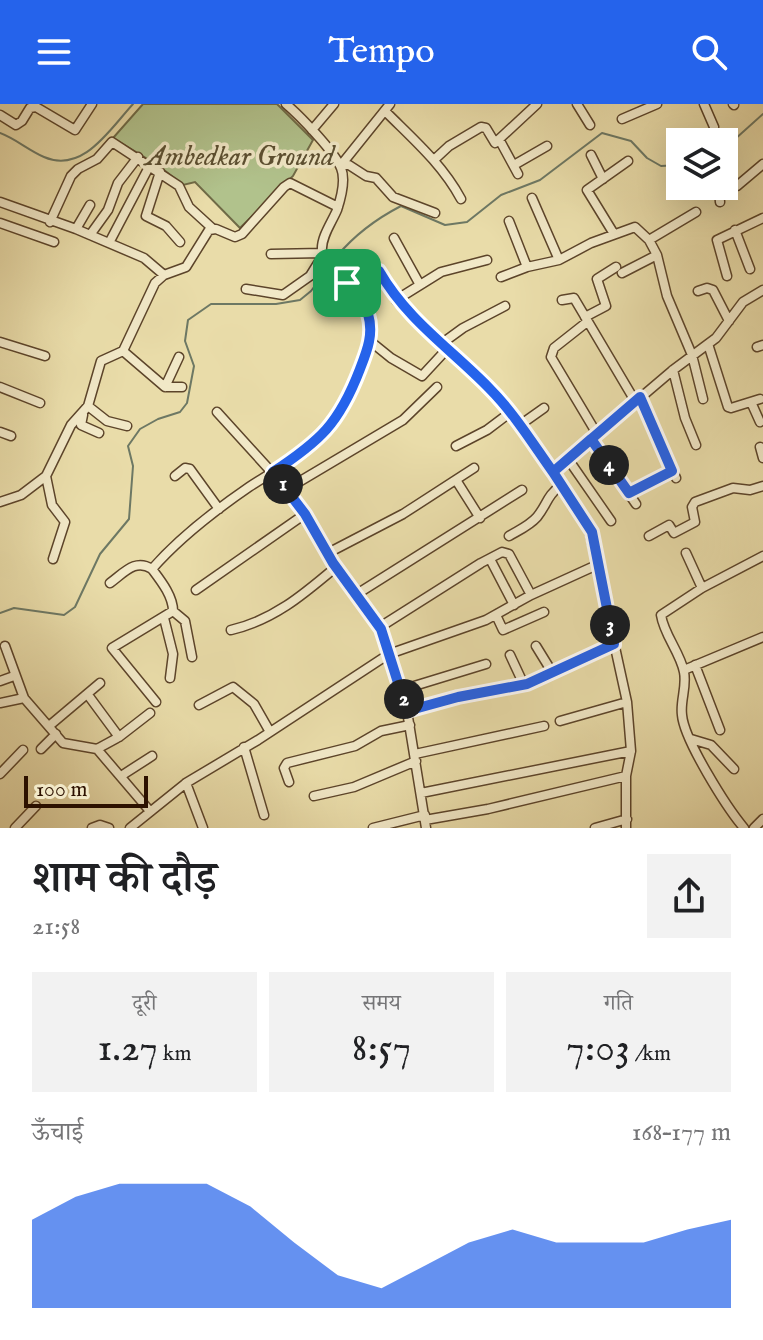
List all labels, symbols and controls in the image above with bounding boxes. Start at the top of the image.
text: Tempo [328,29,435,75]
icon: menu [32,30,76,74]
icon: search [687,30,731,74]
map controls [666,128,738,200]
button: layers [666,128,738,200]
park label: Ambedkar Ground [143,140,336,175]
pin [313,249,381,317]
icon: arrive [325,261,369,305]
pin: 4 [589,445,629,485]
text: 4 [604,451,614,479]
pin: 1 [263,464,303,504]
text: 1 [279,470,287,498]
pin: 3 [590,605,630,645]
text: 3 [606,611,614,639]
pin: 2 [384,679,424,719]
text: 2 [399,685,409,713]
scale bar [24,772,148,808]
text: 100 m [36,776,88,804]
text: शाम की दौड़ [32,852,217,908]
button: share [647,854,731,938]
text: 21:58 [32,910,80,943]
text: दूरी [133,990,156,1018]
text: समय [362,990,401,1018]
text: गति [604,990,633,1018]
text: 1.27 [97,1024,158,1075]
text: 8:57 [352,1024,411,1075]
text: 7:03 [566,1024,630,1075]
text: km [158,1040,192,1068]
text: /km [630,1040,671,1068]
text: ऊँचाई [32,1116,83,1149]
text: 168–177 m [632,1116,731,1149]

